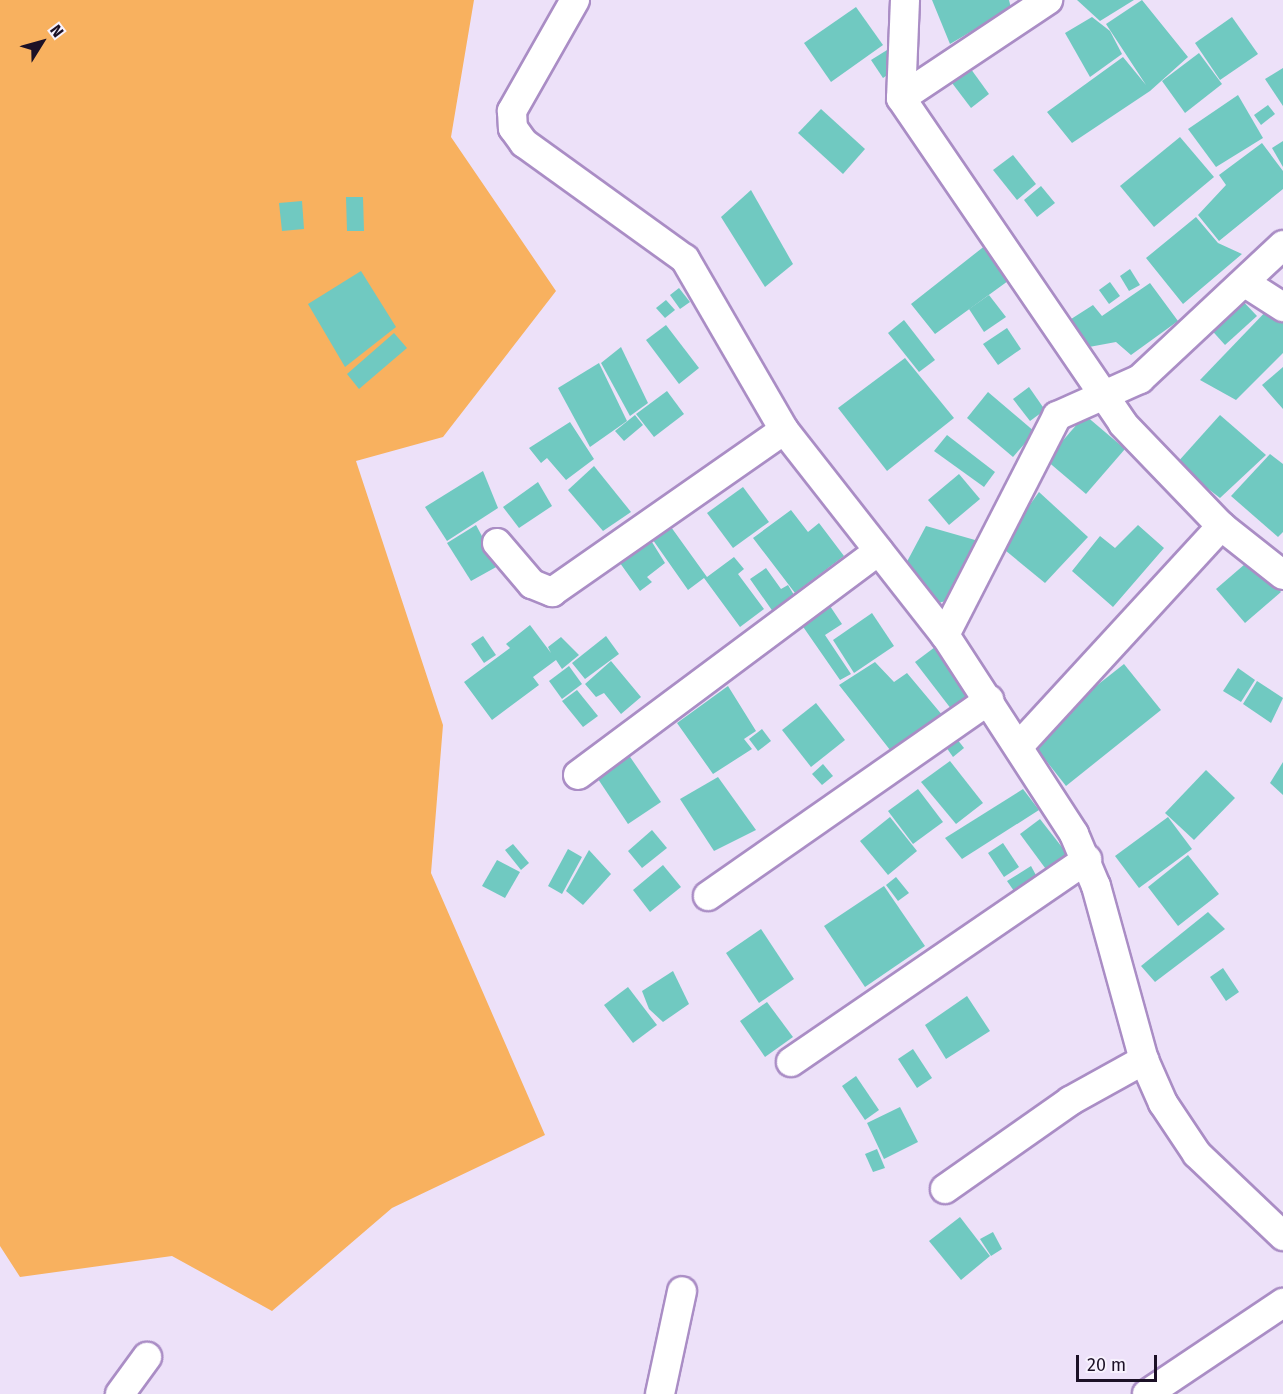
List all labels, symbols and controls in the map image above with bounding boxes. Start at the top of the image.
north arrow [12,12,72,72]
text: N [46,21,68,41]
scale bar [1079,1343,1160,1381]
text: 20 m [1087,1354,1126,1376]

